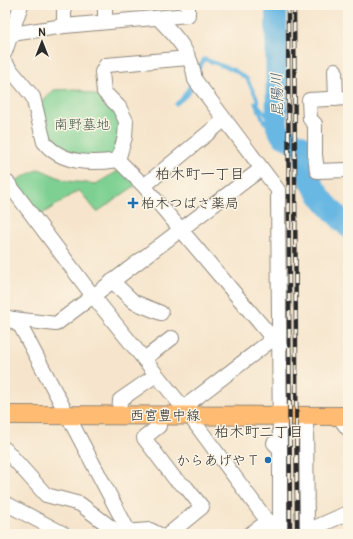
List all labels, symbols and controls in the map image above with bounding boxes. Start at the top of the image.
north arrow [22,22,62,62]
text: N [38,26,46,39]
water label: 昆陽川 [268,72,287,118]
park label: 南野墓地 [54,116,110,133]
district label: 柏木町一丁目 [155,165,245,184]
place label: 柏木つばさ薬局 [141,195,239,212]
marker: 柏木つばさ薬局 [128,198,138,208]
street label: 西宮豊中線 [130,407,200,424]
district label: 柏木町二丁目 [214,423,304,442]
place label: からあげやＴ [176,452,260,469]
marker: からあげやＴ [263,455,273,465]

